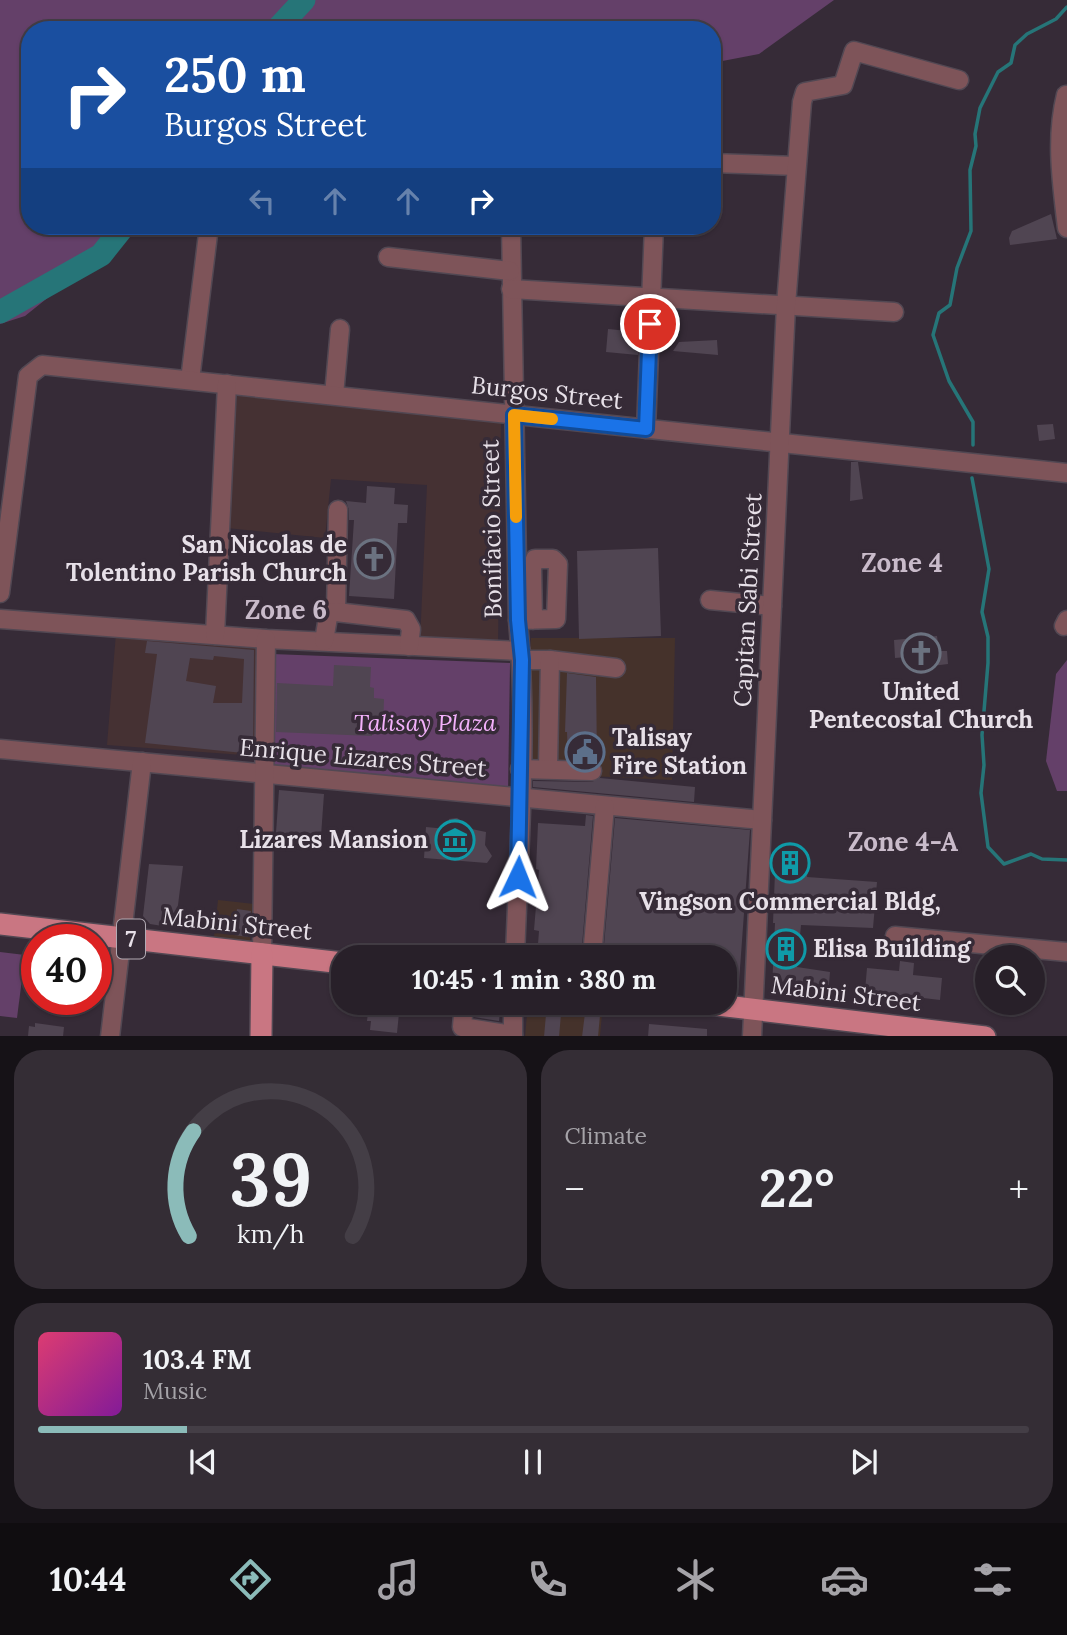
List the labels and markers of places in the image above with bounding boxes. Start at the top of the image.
pin [620,294,680,354]
place label: San Nicolas de Tolentino Parish Church [66,529,347,588]
church icon: San Nicolas de Tolentino Parish Church [353,538,395,580]
church icon: United Pentecostal Church [900,632,942,674]
place label: United Pentecostal Church [809,676,1033,735]
place label: Talisay Fire Station [612,722,747,781]
public building icon: Talisay Fire Station [564,731,606,773]
museum icon: Lizares Mansion [434,819,476,861]
place label: Lizares Mansion [239,824,428,855]
building icon: Vingson Commercial Bldg, [769,842,811,884]
place label: Vingson Commercial Bldg, [639,886,941,917]
building icon: Elisa Building [765,928,807,970]
place label: Elisa Building [813,933,972,964]

